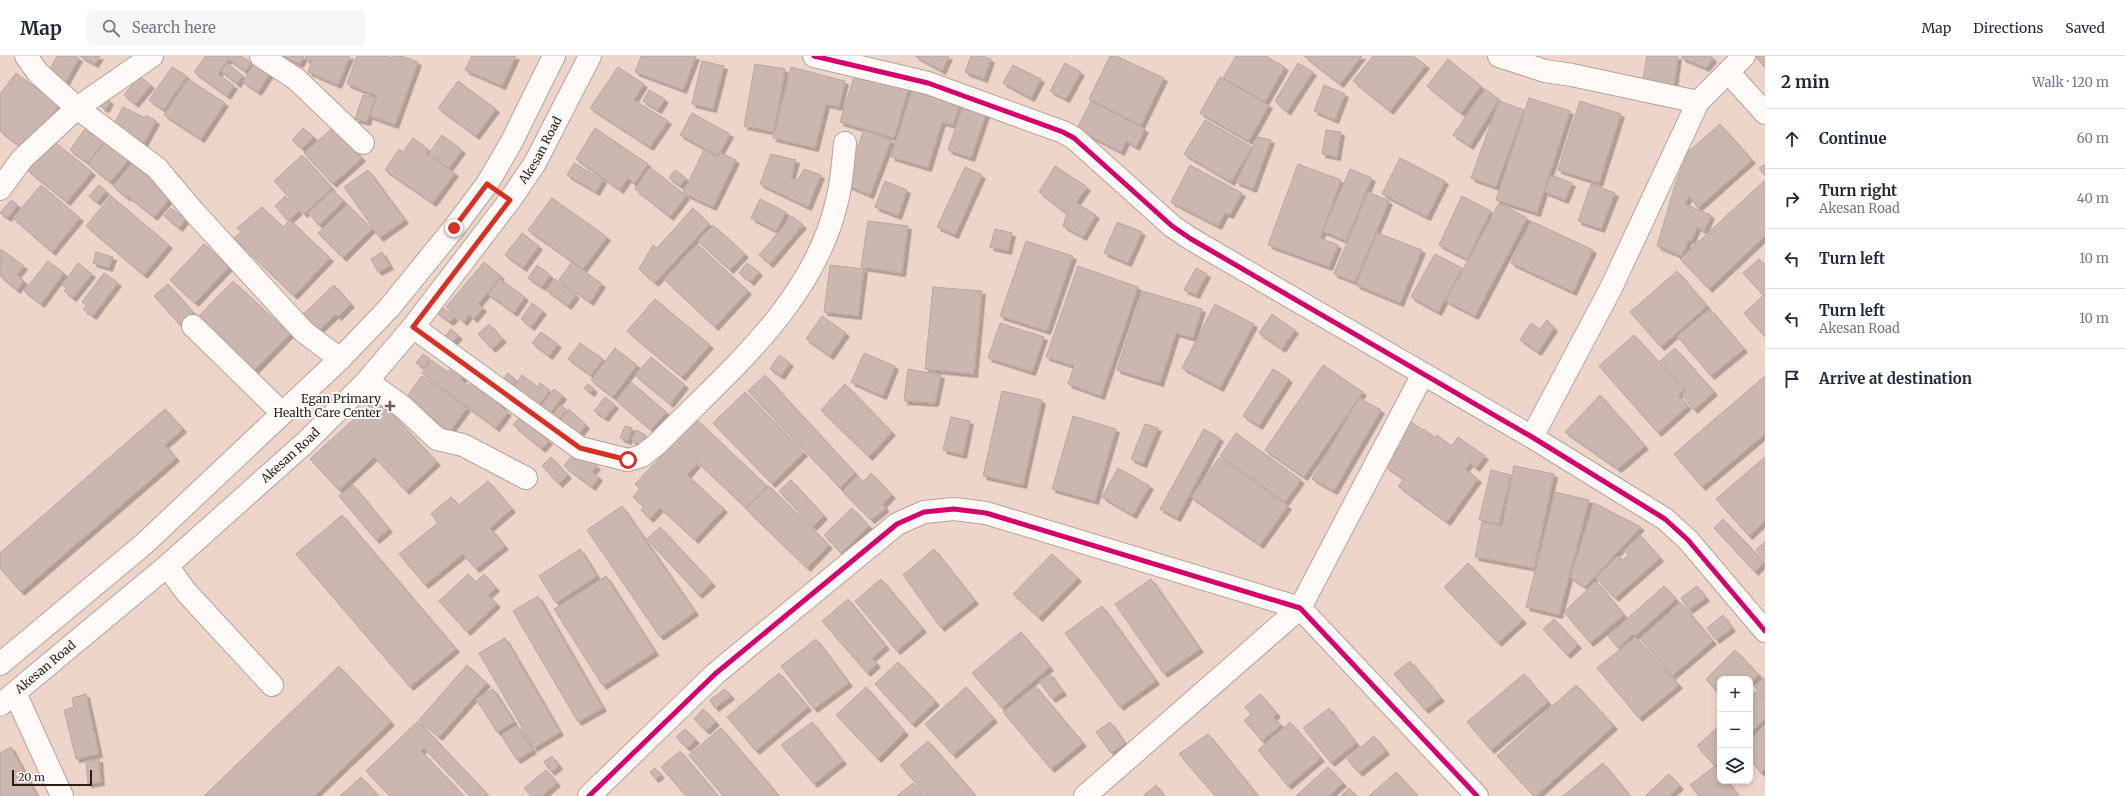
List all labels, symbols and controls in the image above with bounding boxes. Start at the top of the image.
search box [86,10,366,46]
text: Map [20,16,62,40]
icon: search [100,17,122,39]
text: Search here [132,18,216,37]
text: Map [1921,19,1951,37]
text: Directions [1973,19,2043,37]
text: Saved [2065,19,2105,37]
text: 2 min [1781,71,1829,93]
text: Walk · 120 m [2032,74,2109,91]
street label: Akesan Road [515,114,565,187]
icon: ahead [1781,128,1803,150]
text: Continue [1819,129,1887,148]
text: 60 m [2077,130,2109,147]
text: Turn right [1819,181,1897,200]
icon: right [1781,188,1803,210]
text: 40 m [2077,190,2109,207]
text: Akesan Road [1819,200,1900,217]
route end [445,219,463,237]
icon: left [1781,248,1803,270]
text: Turn left [1819,249,1885,268]
text: 10 m [2079,250,2109,267]
text: Turn left [1819,301,1885,320]
icon: left [1781,308,1803,330]
text: 10 m [2079,310,2109,327]
text: Akesan Road [1819,320,1900,337]
icon: arrive [1781,368,1803,390]
text: Arrive at destination [1819,369,1972,388]
place label: Egan Primary Health Care Center [273,391,382,420]
marker: Egan Primary Health Care Center [384,400,396,412]
street label: Akesan Road [257,424,323,486]
route start [619,451,637,469]
street label: Akesan Road [11,637,79,697]
map controls [1717,676,1753,784]
button: + [1717,676,1753,712]
button: − [1717,712,1753,748]
button: layers [1717,748,1753,784]
scale bar [12,768,92,787]
text: 20 m [18,770,45,784]

